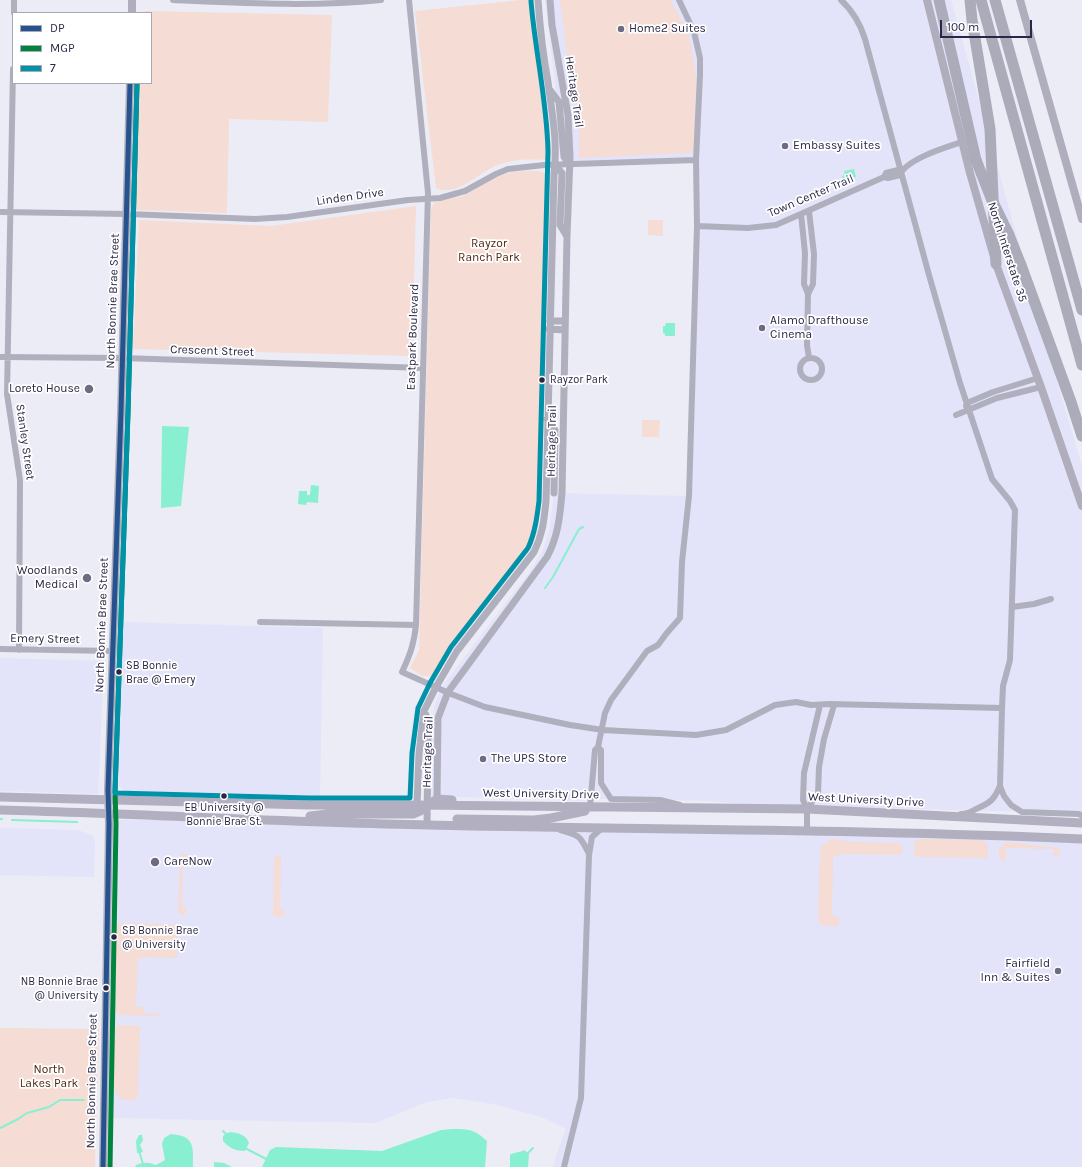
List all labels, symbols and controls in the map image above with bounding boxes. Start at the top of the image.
legend [12,12,152,84]
scale bar [942,12,1034,38]
text: 100 m [947,20,979,34]
text: DP [50,21,65,35]
place label: Home2 Suites [629,22,706,36]
marker: Home2 Suites [616,24,626,34]
text: MGP [50,41,75,55]
street label: Heritage Trail [562,55,586,129]
text: 7 [50,61,56,75]
place label: Embassy Suites [793,139,881,153]
marker: Embassy Suites [780,141,790,151]
street label: Town Center Trail [766,171,856,221]
street label: Linden Drive [315,185,385,209]
street label: North Interstate 35 [984,200,1030,304]
street label: North Bonnie Brae Street [103,233,123,369]
park label: Rayzor Ranch Park [458,237,520,265]
street label: Eastpark Boulevard [404,283,422,391]
place label: Alamo Drafthouse Cinema [770,314,869,342]
marker: Alamo Drafthouse Cinema [757,323,767,333]
street label: Crescent Street [170,342,254,360]
place label: Rayzor Park [550,373,608,387]
marker: Rayzor Park [537,375,547,385]
place label: Loreto House [9,382,80,396]
marker: Loreto House [83,383,95,395]
street label: Stanley Street [13,403,37,481]
street label: Heritage Trail [544,405,560,477]
street label: North Bonnie Brae Street [92,557,112,693]
place label: Woodlands Medical [17,564,78,592]
marker: Woodlands Medical [81,572,93,584]
street label: Emery Street [10,631,80,647]
place label: SB Bonnie Brae @ Emery [126,659,195,685]
marker: SB Bonnie Brae @ Emery [114,667,124,677]
street label: Heritage Trail [420,716,436,788]
place label: The UPS Store [491,752,567,766]
marker: The UPS Store [478,754,488,764]
street label: West University Drive [483,786,599,802]
street label: West University Drive [808,790,924,810]
marker: EB University @ Bonnie Brae St. [219,791,229,801]
place label: EB University @ Bonnie Brae St. [184,801,264,827]
place label: CareNow [164,855,212,869]
marker: CareNow [149,856,161,868]
place label: SB Bonnie Brae @ University [122,924,198,950]
marker: SB Bonnie Brae @ University [109,932,119,942]
place label: Fairfield Inn & Suites [980,957,1050,985]
marker: Fairfield Inn & Suites [1053,966,1063,976]
place label: NB Bonnie Brae @ University [21,975,98,1001]
marker: NB Bonnie Brae @ University [101,983,111,993]
street label: North Bonnie Brae Street [84,1013,100,1149]
park label: North Lakes Park [20,1063,78,1091]

